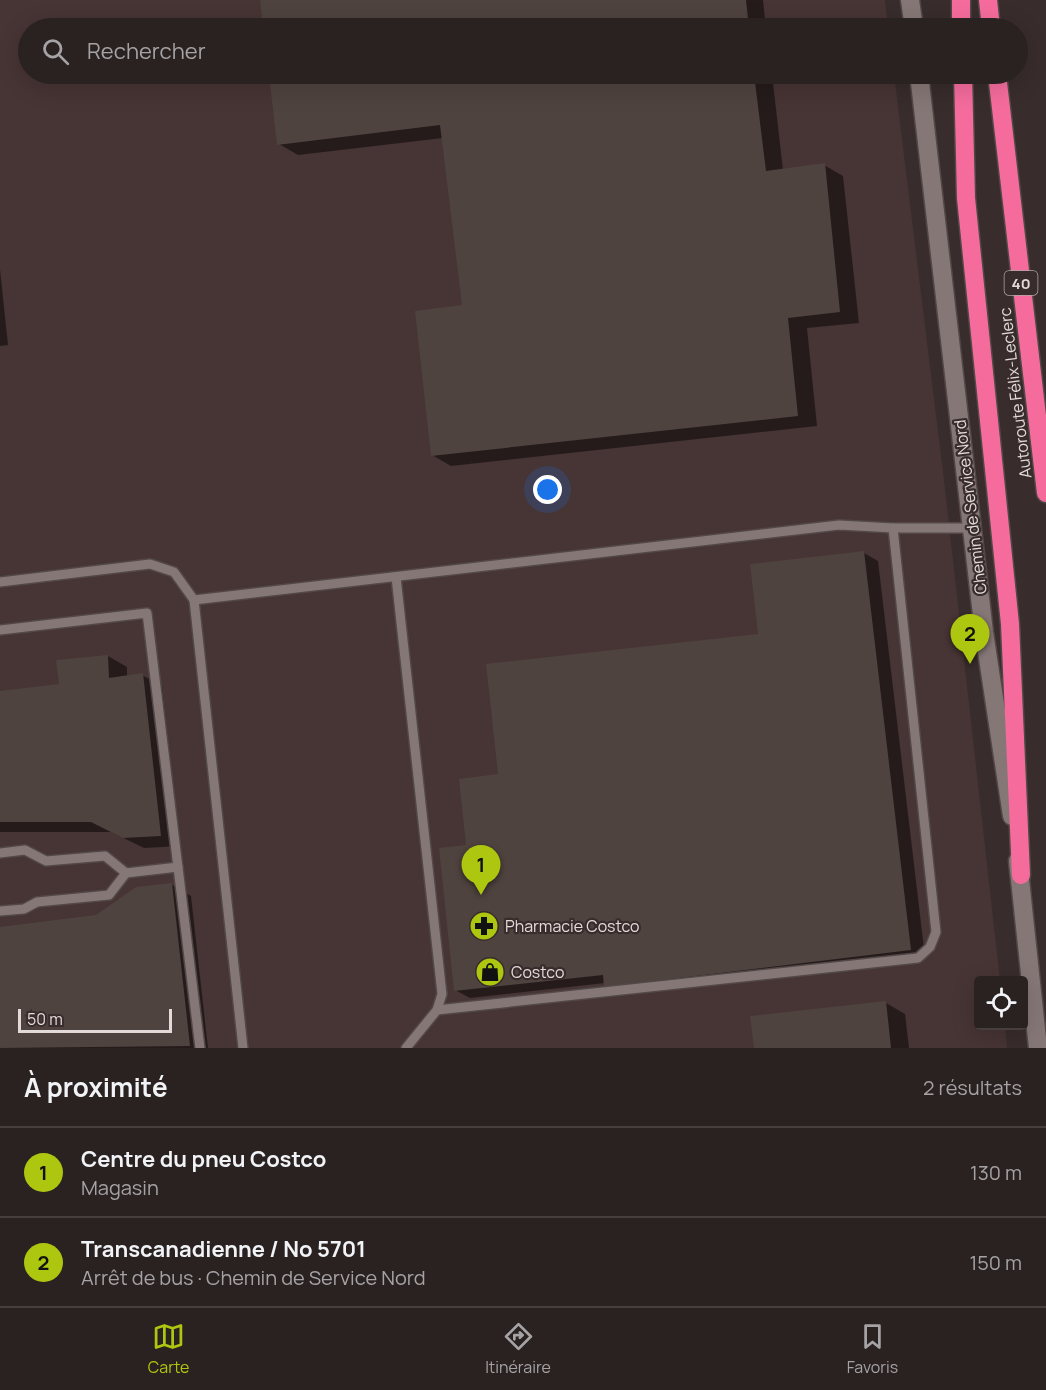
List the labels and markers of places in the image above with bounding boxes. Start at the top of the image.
pin: 2 [950,614,990,664]
pin: 1 [462,846,500,895]
pharmacy icon: Pharmacie Costco [468,910,500,942]
place label: Pharmacie Costco [505,915,640,937]
shop icon: Costco [474,956,506,988]
place label: Costco [511,961,564,983]

